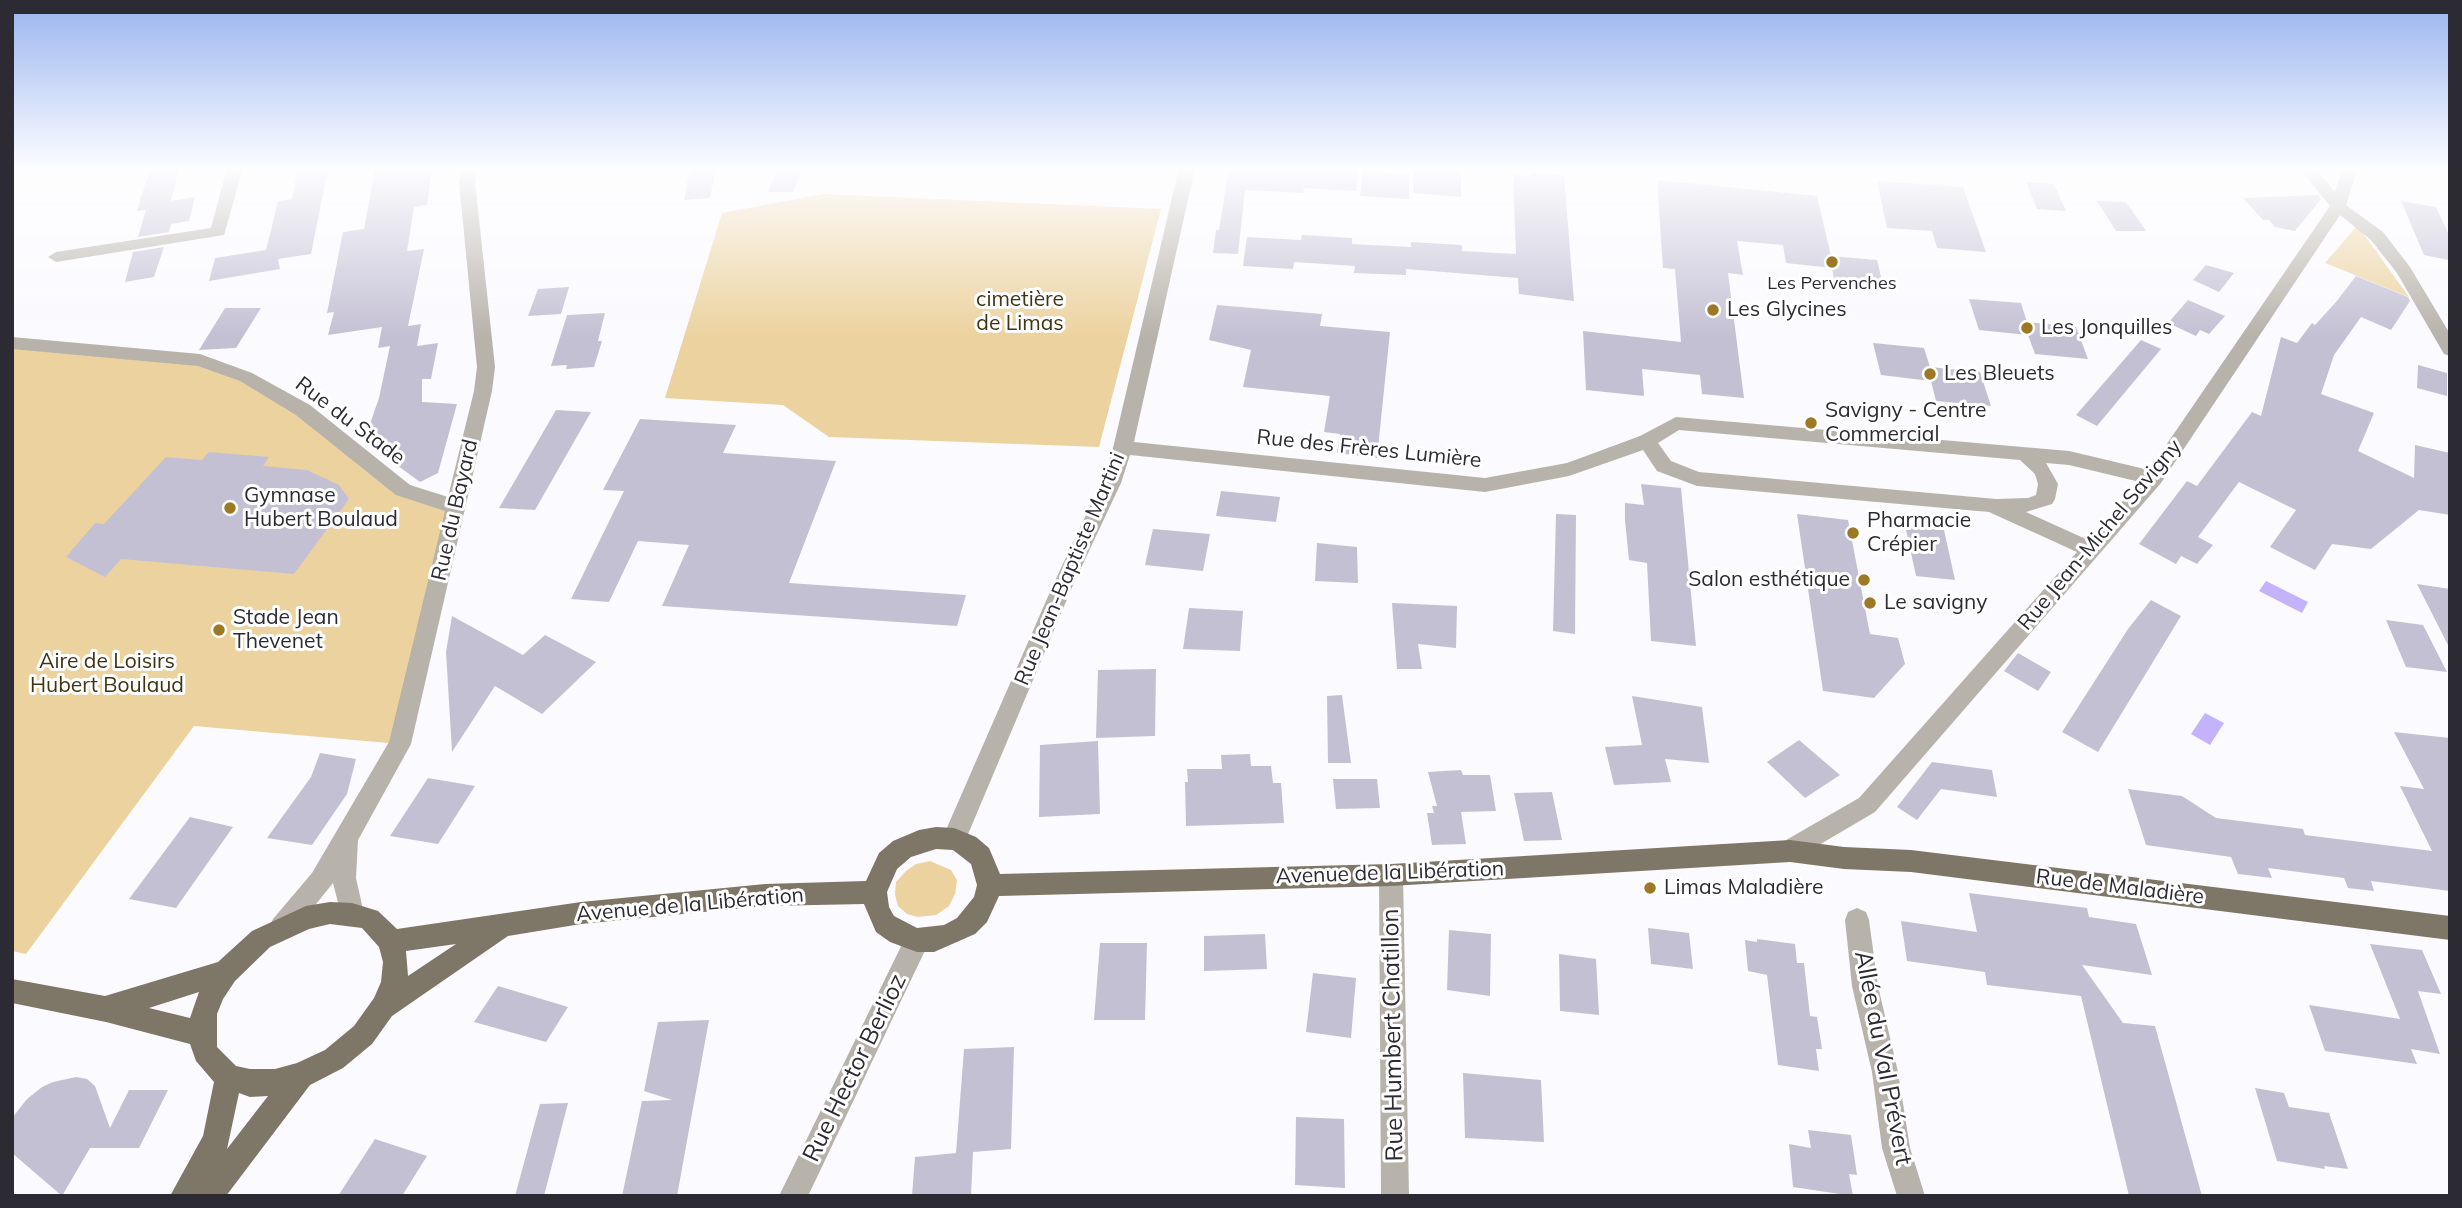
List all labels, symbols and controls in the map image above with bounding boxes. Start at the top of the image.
marker: Les Pervenches [1824,254,1840,270]
place label: Les Pervenches [1767,273,1897,295]
park label: cimetière de Limas [976,287,1064,337]
place label: Les Glycines [1727,297,1847,323]
marker: Les Glycines [1705,302,1721,318]
place label: Les Jonquilles [2041,315,2172,341]
marker: Les Jonquilles [2019,320,2035,336]
place label: Les Bleuets [1944,361,2055,387]
marker: Les Bleuets [1922,366,1938,382]
street label: Rue du Stade [290,372,410,470]
place label: Savigny - Centre Commercial [1825,398,1986,448]
marker: Savigny - Centre Commercial [1803,415,1819,431]
street label: Rue des Frères Lumière [1255,425,1483,473]
street label: Rue Jean-Michel Savigny [2013,435,2187,635]
street label: Rue du Bayard [427,437,483,583]
street label: Rue Jean-Baptiste Martini [1009,449,1131,689]
place label: Gymnase Hubert Boulaud [244,483,398,533]
marker: Gymnase Hubert Boulaud [222,500,238,516]
place label: Pharmacie Crépier [1867,508,1971,558]
marker: Pharmacie Crépier [1845,525,1861,541]
place label: Salon esthétique [1688,567,1850,593]
marker: Salon esthétique [1856,572,1872,588]
place label: Le savigny [1884,590,1987,616]
marker: Le savigny [1862,595,1878,611]
place label: Stade Jean Thevenet [233,605,339,655]
marker: Stade Jean Thevenet [211,622,227,638]
park label: Aire de Loisirs Hubert Boulaud [30,649,184,699]
street label: Avenue de la Libération [1275,856,1505,890]
street label: Rue de Maladière [2034,864,2206,910]
place label: Limas Maladière [1664,875,1824,901]
marker: Limas Maladière [1642,880,1658,896]
street label: Avenue de la Libération [575,882,805,928]
street label: Rue Humbert Chatillon [1376,908,1410,1162]
street label: Allée du Val Prévert [1848,948,1918,1168]
street label: Rue Hector Berlioz [797,969,913,1167]

